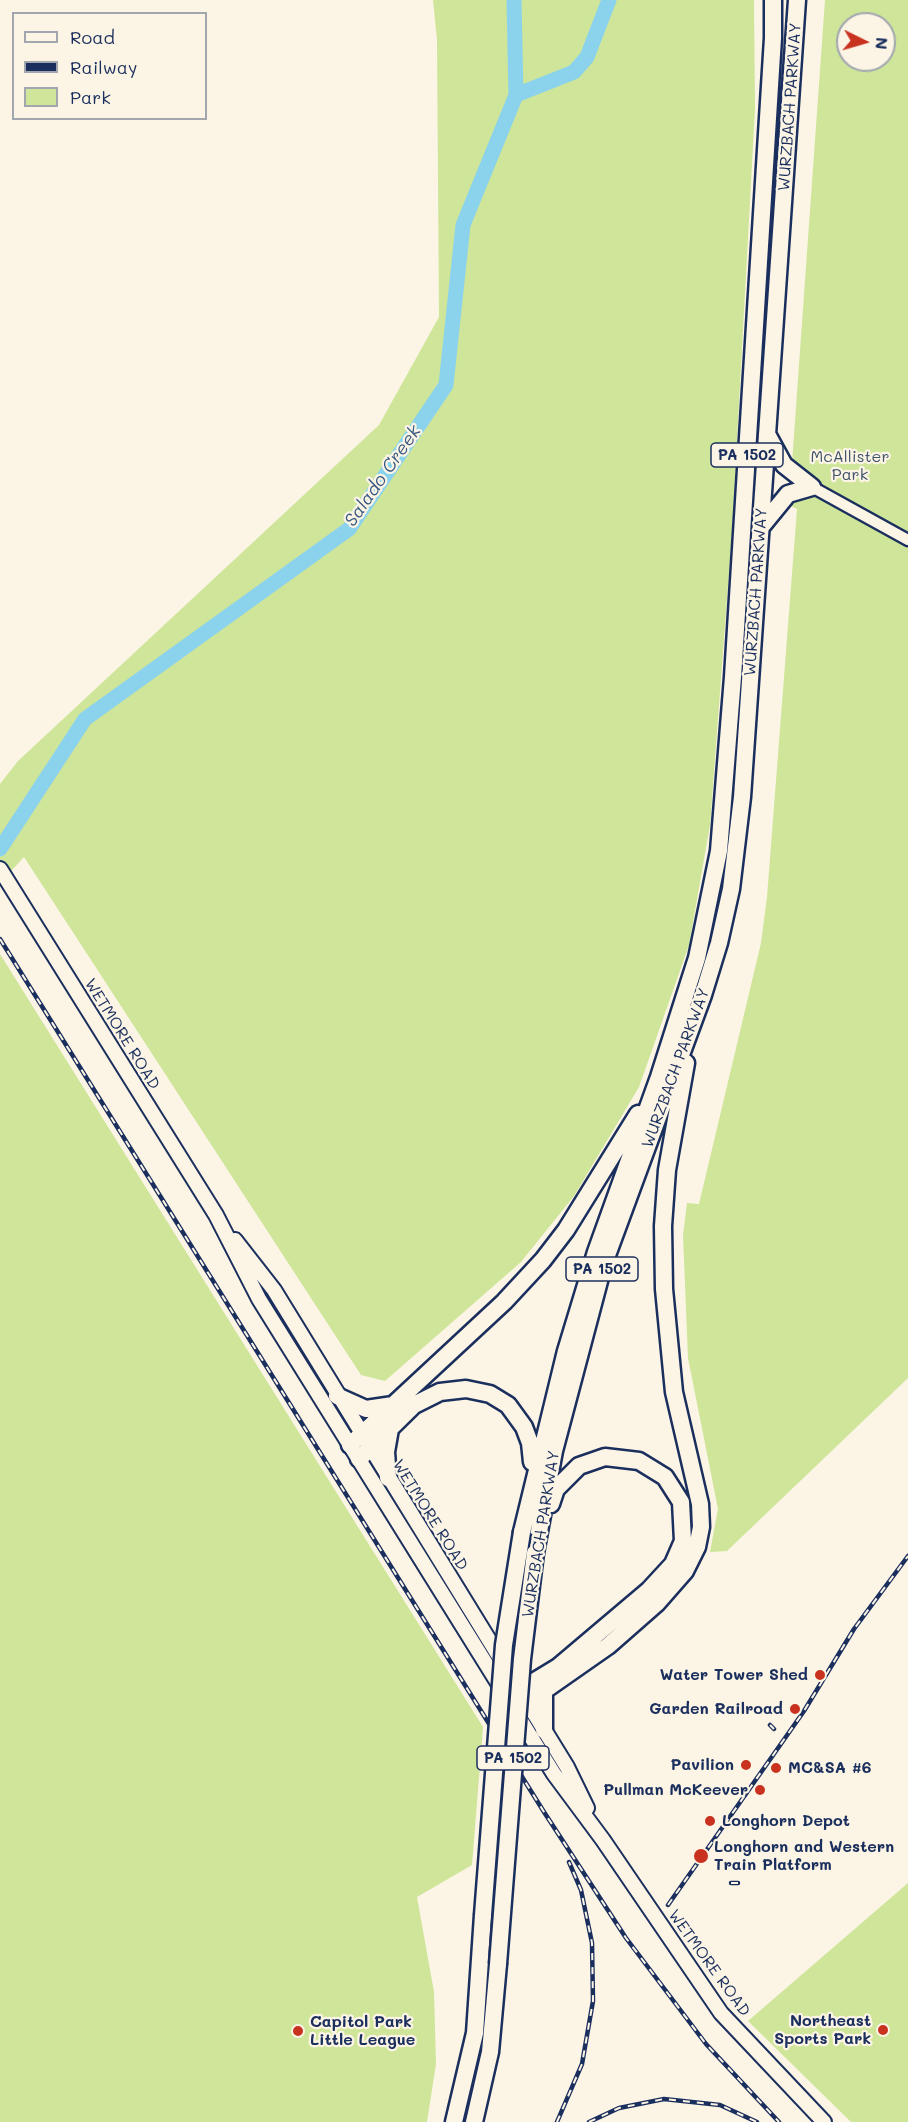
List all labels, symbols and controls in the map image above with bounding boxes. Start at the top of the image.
legend [12,12,207,120]
north arrow [836,12,896,72]
street label: WURZBACH PARKWAY [775,22,805,192]
text: Road [70,25,115,49]
text: N [871,36,893,50]
text: Railway [70,55,137,79]
text: Park [70,85,111,109]
water label: Salado Creek [340,421,426,531]
road number: PA 1502 [711,443,783,467]
park label: McAllister Park [811,447,889,485]
street label: WURZBACH PARKWAY [741,507,771,677]
street label: WETMORE ROAD [80,975,164,1093]
street label: WURZBACH PARKWAY [638,985,714,1151]
road number: PA 1502 [566,1257,638,1281]
street label: WURZBACH PARKWAY [518,1449,564,1619]
street label: WETMORE ROAD [388,1456,472,1574]
place label: Water Tower Shed [660,1665,808,1685]
marker: Water Tower Shed [813,1668,827,1682]
place label: Garden Railroad [649,1699,783,1719]
marker: Garden Railroad [788,1702,802,1716]
road number: PA 1502 [477,1746,549,1770]
place label: Pavilion [671,1755,734,1775]
marker: Pavilion [739,1758,753,1772]
place label: MC&SA #6 [788,1758,871,1778]
marker: MC&SA #6 [769,1761,783,1775]
place label: Pullman McKeever [603,1780,748,1800]
marker: Pullman McKeever [753,1783,767,1797]
place label: Longhorn Depot [722,1811,850,1831]
marker: Longhorn Depot [703,1814,717,1828]
place label: Longhorn and Western Train Platform [714,1837,894,1875]
marker: Longhorn and Western Train Platform [692,1847,710,1865]
street label: WETMORE ROAD [664,1906,754,2020]
place label: Northeast Sports Park [774,2011,871,2049]
place label: Capitol Park Little League [310,2012,415,2050]
marker: Northeast Sports Park [876,2023,890,2037]
marker: Capitol Park Little League [291,2024,305,2038]

